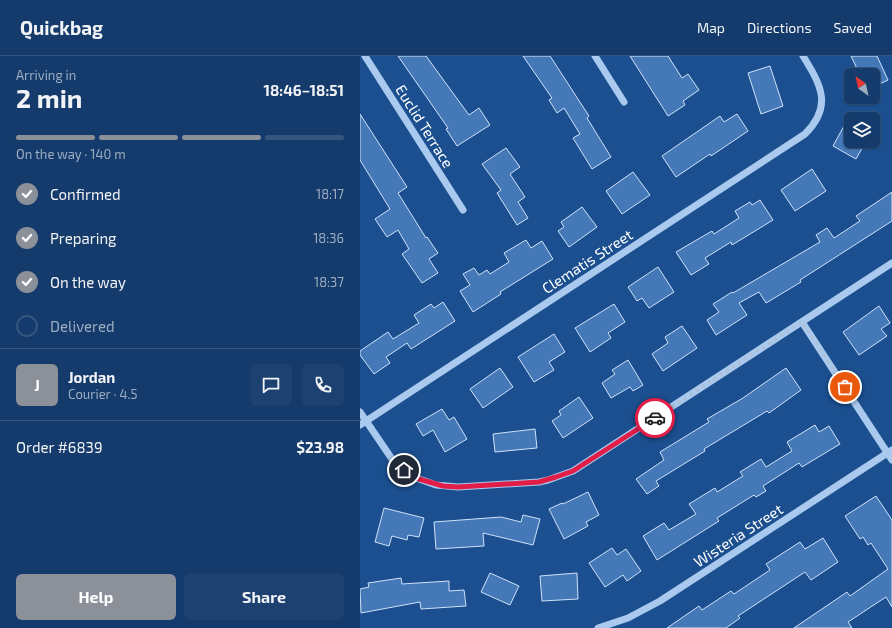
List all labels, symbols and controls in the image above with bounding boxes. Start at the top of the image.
text: Quickbag [20,16,103,39]
text: Map [697,19,725,36]
text: Directions [747,19,812,36]
text: Saved [834,19,872,36]
text: Arriving in [16,67,76,83]
north arrow [844,68,880,104]
map controls [844,68,880,148]
text: 18:46–18:51 [264,81,344,99]
street label: Euclid Terrace [392,81,458,171]
text: 2 min [16,82,82,113]
button: layers [844,112,880,148]
text: On the way · 140 m [16,146,126,162]
icon: check [16,183,38,205]
text: Confirmed [50,185,121,203]
text: 18:17 [316,186,344,202]
street label: Clematis Street [538,225,636,297]
icon: check [16,227,38,249]
text: Preparing [50,229,116,247]
text: 18:36 [313,230,344,246]
icon: check [16,271,38,293]
text: On the way [50,273,126,291]
text: 18:37 [314,274,344,290]
text: Delivered [50,317,115,335]
button: chat [250,364,292,406]
button: phone [302,364,344,406]
text: Jordan [68,368,115,386]
pin [828,370,862,404]
text: J [34,376,40,394]
icon: bag [834,376,856,398]
text: Courier · 4.5 [68,386,137,402]
courier [635,398,675,438]
icon: car [644,407,666,429]
text: Order #6839 [16,438,102,456]
text: $23.98 [296,438,344,456]
pin [387,453,421,487]
icon: home [393,459,415,481]
street label: Wisteria Street [690,499,786,570]
button: Help [16,574,176,620]
button: Share [184,574,344,620]

